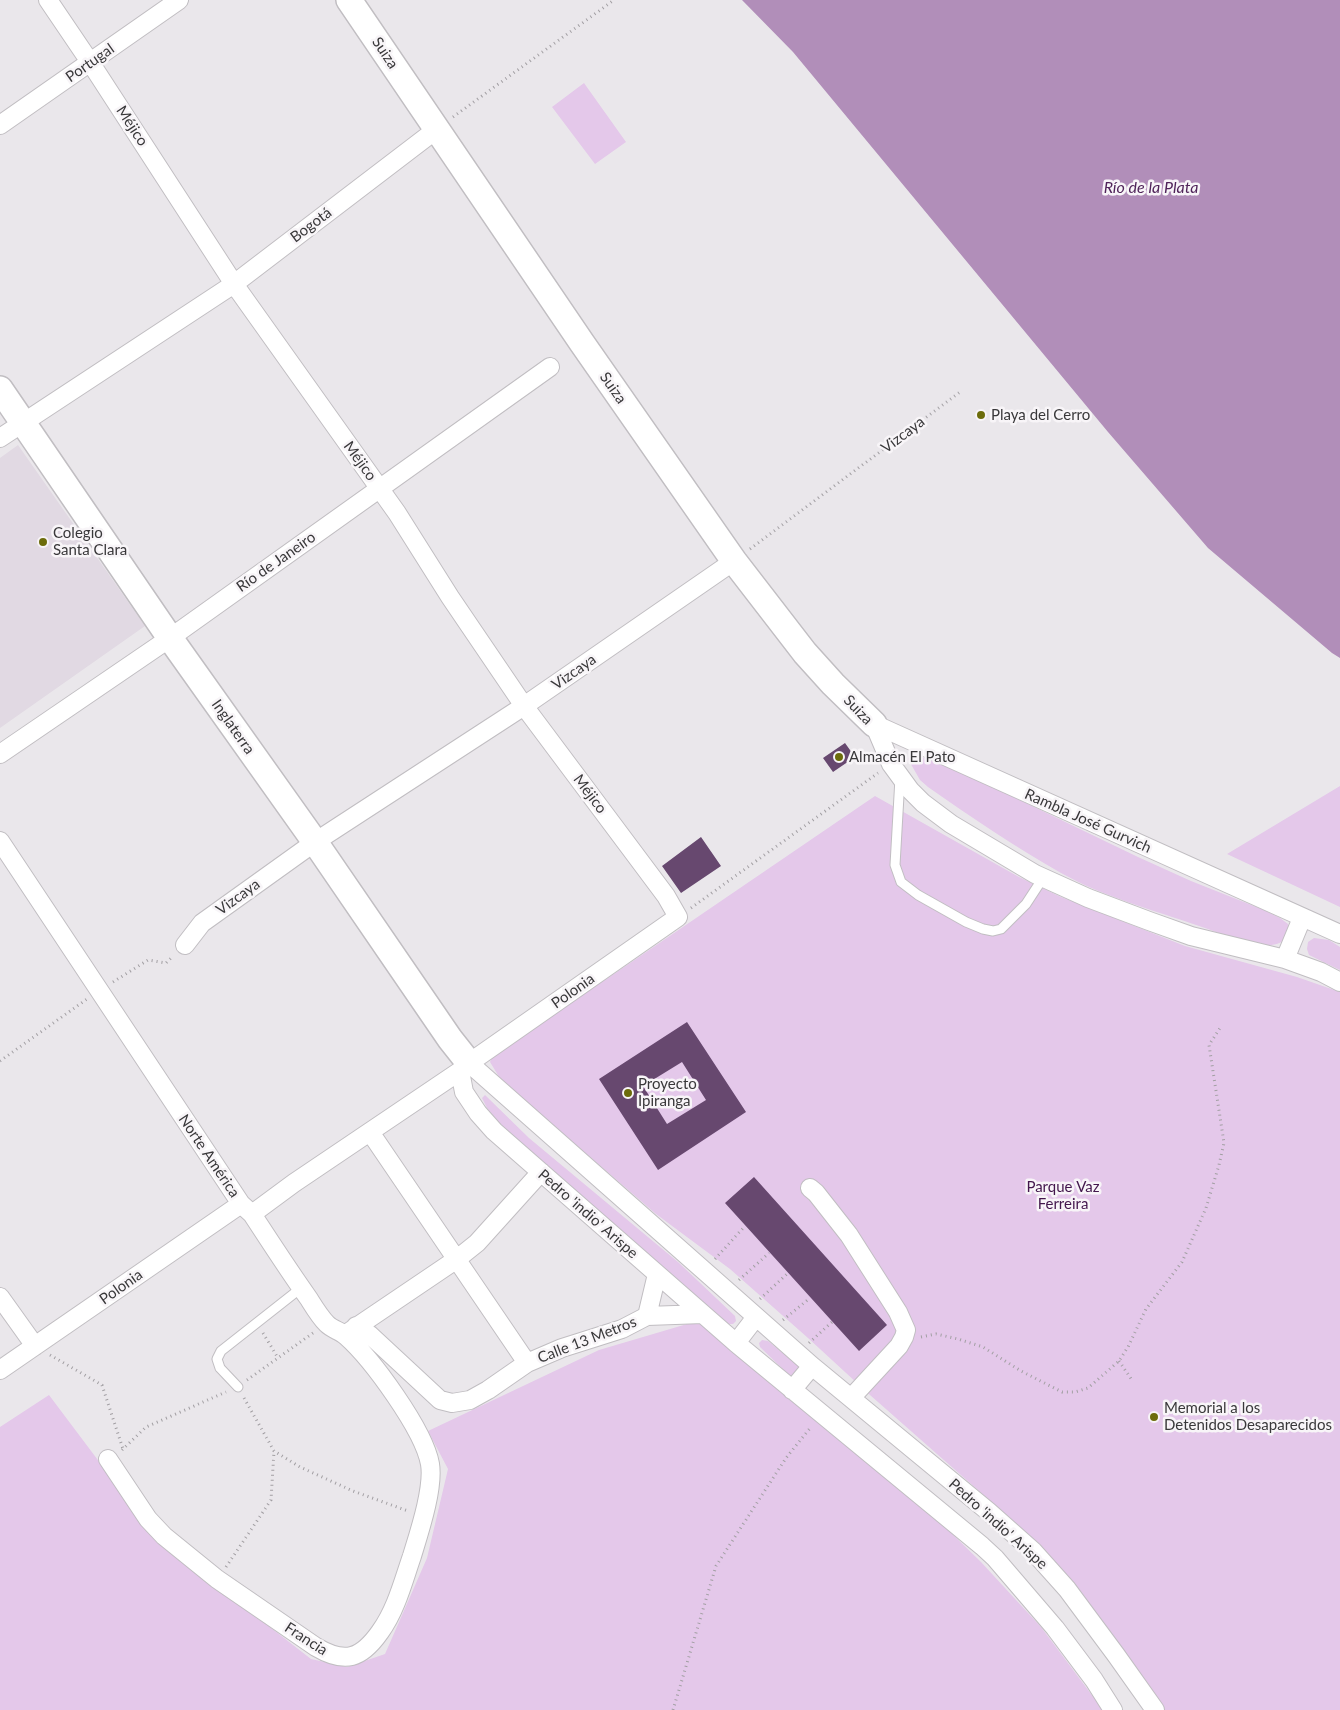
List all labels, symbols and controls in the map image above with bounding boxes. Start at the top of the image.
street label: Suiza [368,34,402,72]
street label: Portugal [62,40,118,86]
street label: Méjico [112,103,152,149]
water label: Río de la Plata [1104,178,1198,198]
street label: Bogotá [287,204,335,246]
street label: Suiza [596,369,630,407]
place label: Playa del Cerro [991,406,1090,424]
marker: Playa del Cerro [975,409,987,421]
street label: Vizcaya [878,413,928,457]
street label: Méjico [340,438,380,484]
place label: Colegio Santa Clara [53,524,127,559]
street label: Río de Janeiro [233,528,319,596]
marker: Colegio Santa Clara [37,536,49,548]
street label: Vizcaya [548,650,600,694]
street label: Suiza [840,691,876,729]
street label: Inglaterra [208,696,258,758]
place label: Almacén El Pato [849,748,956,766]
marker: Almacén El Pato [833,751,845,763]
street label: Méjico [569,771,611,817]
street label: Rambla José Gurvich [1022,785,1154,857]
street label: Vizcaya [213,875,263,919]
street label: Polonia [548,970,598,1012]
place label: Proyecto Ipiranga [638,1075,697,1110]
marker: Proyecto Ipiranga [622,1087,634,1099]
street label: Norte América [175,1111,243,1201]
street label: Pedro 'indio' Arispe [534,1166,642,1262]
park label: Parque Vaz Ferreira [1026,1178,1100,1213]
street label: Polonia [96,1266,146,1308]
street label: Calle 13 Metros [535,1313,639,1367]
place label: Memorial a los Detenidos Desaparecidos [1164,1399,1332,1434]
marker: Memorial a los Detenidos Desaparecidos [1148,1411,1160,1423]
street label: Pedro 'indio' Arispe [945,1475,1051,1573]
street label: Francia [281,1619,331,1659]

